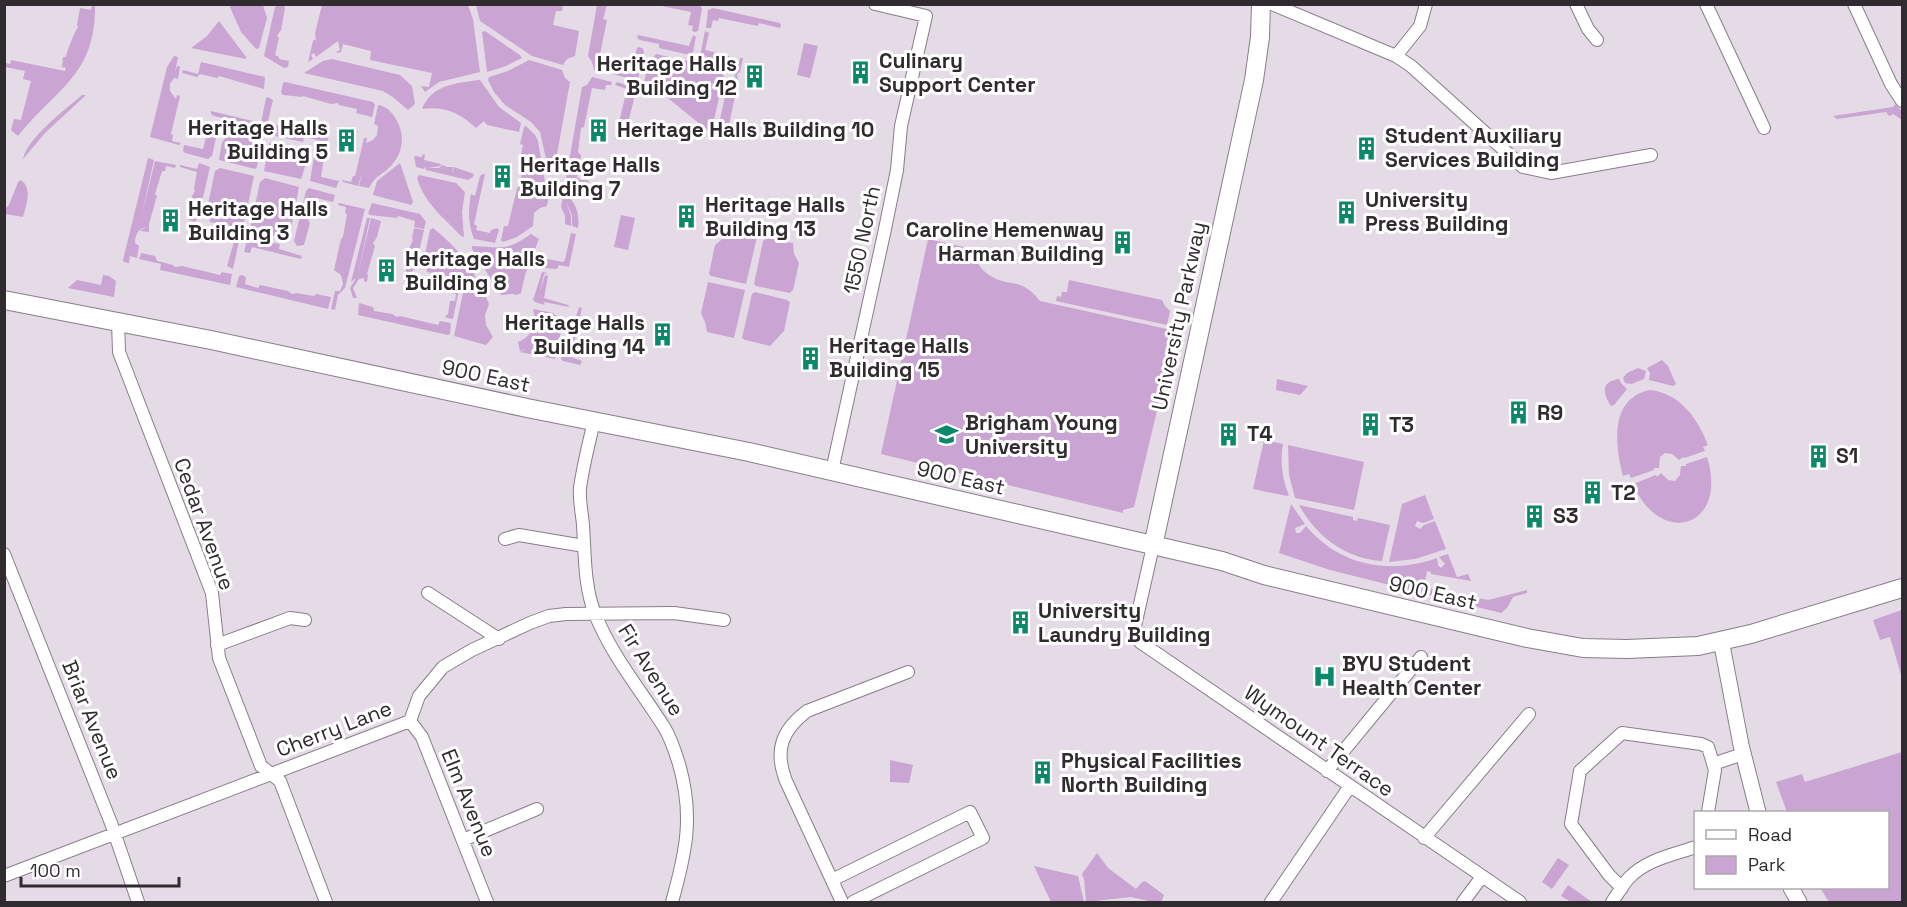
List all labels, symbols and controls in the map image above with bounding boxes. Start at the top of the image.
place label: Culinary Support Center [879,47,1035,98]
place label: Heritage Halls Building 12 [597,50,737,101]
building icon: Culinary Support Center [848,60,874,86]
building icon: Heritage Halls Building 12 [742,63,768,89]
place label: Heritage Halls Building 5 [188,114,328,165]
place label: Heritage Halls Building 10 [617,116,874,143]
building icon: Heritage Halls Building 10 [586,117,612,143]
place label: Student Auxiliary Services Building [1385,122,1562,173]
building icon: Heritage Halls Building 5 [333,127,359,153]
building icon: Student Auxiliary Services Building [1354,135,1380,161]
place label: Heritage Halls Building 7 [520,151,660,202]
building icon: Heritage Halls Building 7 [489,164,515,190]
street label: 1550 North [837,183,886,297]
place label: University Press Building [1365,186,1508,237]
place label: Heritage Halls Building 13 [705,191,845,242]
place label: Heritage Halls Building 3 [188,195,328,246]
building icon: University Press Building [1334,199,1360,225]
building icon: Heritage Halls Building 13 [674,204,700,230]
building icon: Heritage Halls Building 3 [157,208,183,234]
place label: Caroline Hemenway Harman Building [906,216,1104,267]
street label: University Parkway [1145,219,1212,413]
building icon: Caroline Hemenway Harman Building [1109,229,1135,255]
place label: Heritage Halls Building 8 [405,245,545,296]
building icon: Heritage Halls Building 8 [374,258,400,284]
place label: Heritage Halls Building 14 [505,309,645,360]
building icon: Heritage Halls Building 14 [650,322,676,348]
place label: Heritage Halls Building 15 [829,332,969,383]
building icon: Heritage Halls Building 15 [798,345,824,371]
street label: 900 East [440,353,533,398]
place label: R9 [1537,399,1563,426]
building icon: R9 [1506,400,1532,426]
place label: Brigham Young University [965,409,1118,460]
place label: T3 [1389,411,1414,438]
building icon: T3 [1358,412,1384,438]
place label: T4 [1247,420,1273,447]
building icon: T4 [1216,421,1242,447]
school or university icon: Brigham Young University [934,422,960,448]
place label: S1 [1836,442,1858,469]
building icon: S1 [1805,443,1831,469]
street label: Cedar Avenue [168,454,241,594]
street label: 900 East [914,454,1008,501]
place label: T2 [1611,479,1636,506]
building icon: T2 [1580,480,1606,506]
place label: S3 [1553,502,1579,529]
building icon: S3 [1522,503,1548,529]
street label: 900 East [1386,569,1480,616]
place label: University Laundry Building [1038,597,1210,648]
building icon: University Laundry Building [1007,610,1033,636]
street label: Fir Avenue [613,619,690,721]
place label: BYU Student Health Center [1342,650,1481,701]
street label: Briar Avenue [56,656,129,783]
hospital icon: BYU Student Health Center [1311,663,1337,689]
street label: Wymount Terrace [1239,679,1400,802]
street label: Cherry Lane [272,694,395,763]
street label: Elm Avenue [436,745,503,861]
place label: Physical Facilities North Building [1061,747,1242,798]
building icon: Physical Facilities North Building [1030,760,1056,786]
legend [1694,811,1889,889]
text: Road [1748,823,1792,846]
scale bar [21,850,178,888]
text: Park [1748,853,1786,876]
text: 100 m [30,859,81,882]

